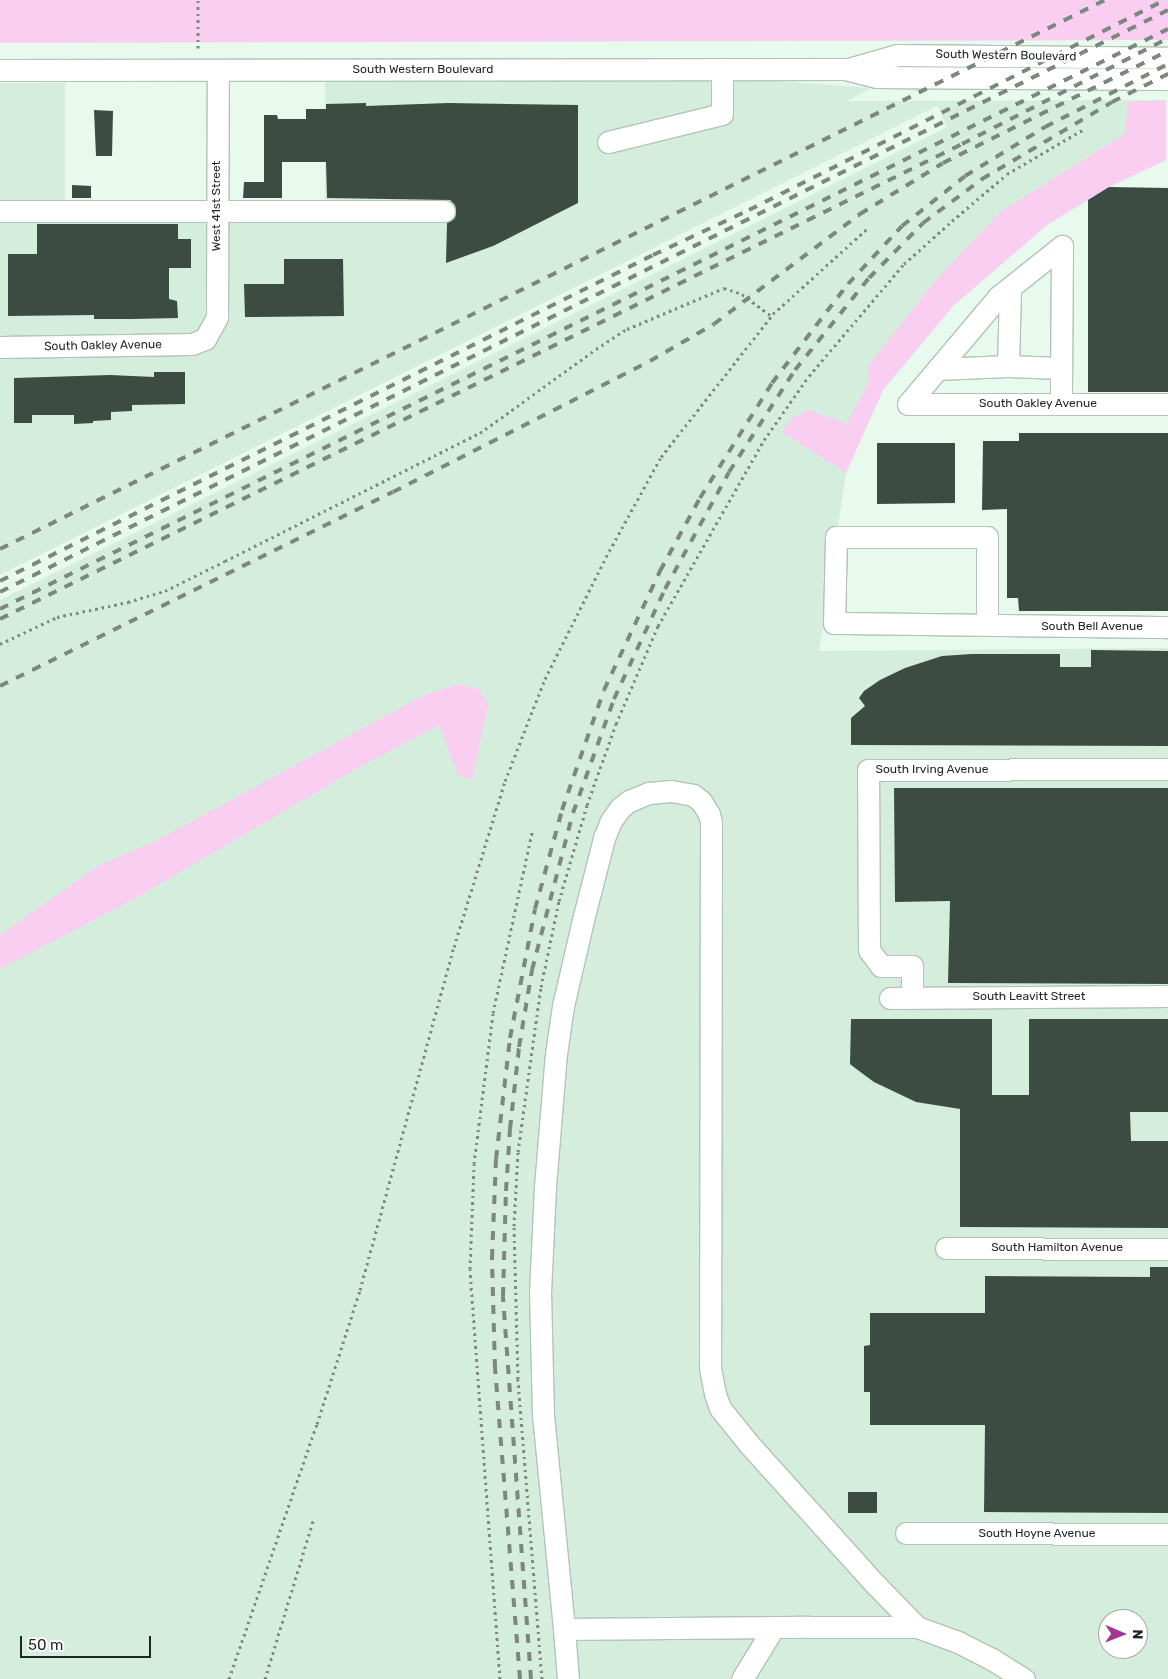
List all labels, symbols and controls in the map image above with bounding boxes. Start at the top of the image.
street label: South Western Boulevard [935,48,1077,64]
street label: South Western Boulevard [352,63,494,77]
street label: West 41st Street [210,161,224,251]
street label: South Oakley Avenue [44,338,162,354]
street label: South Oakley Avenue [979,397,1097,411]
street label: South Bell Avenue [1041,620,1143,634]
street label: South Irving Avenue [875,763,989,777]
street label: South Leavitt Street [973,990,1085,1004]
street label: South Hamilton Avenue [991,1241,1123,1255]
street label: South Hoyne Avenue [978,1527,1096,1541]
north arrow [1098,1609,1148,1659]
scale bar [22,1626,154,1658]
text: N [1129,1629,1146,1639]
text: 50 m [28,1636,63,1654]

